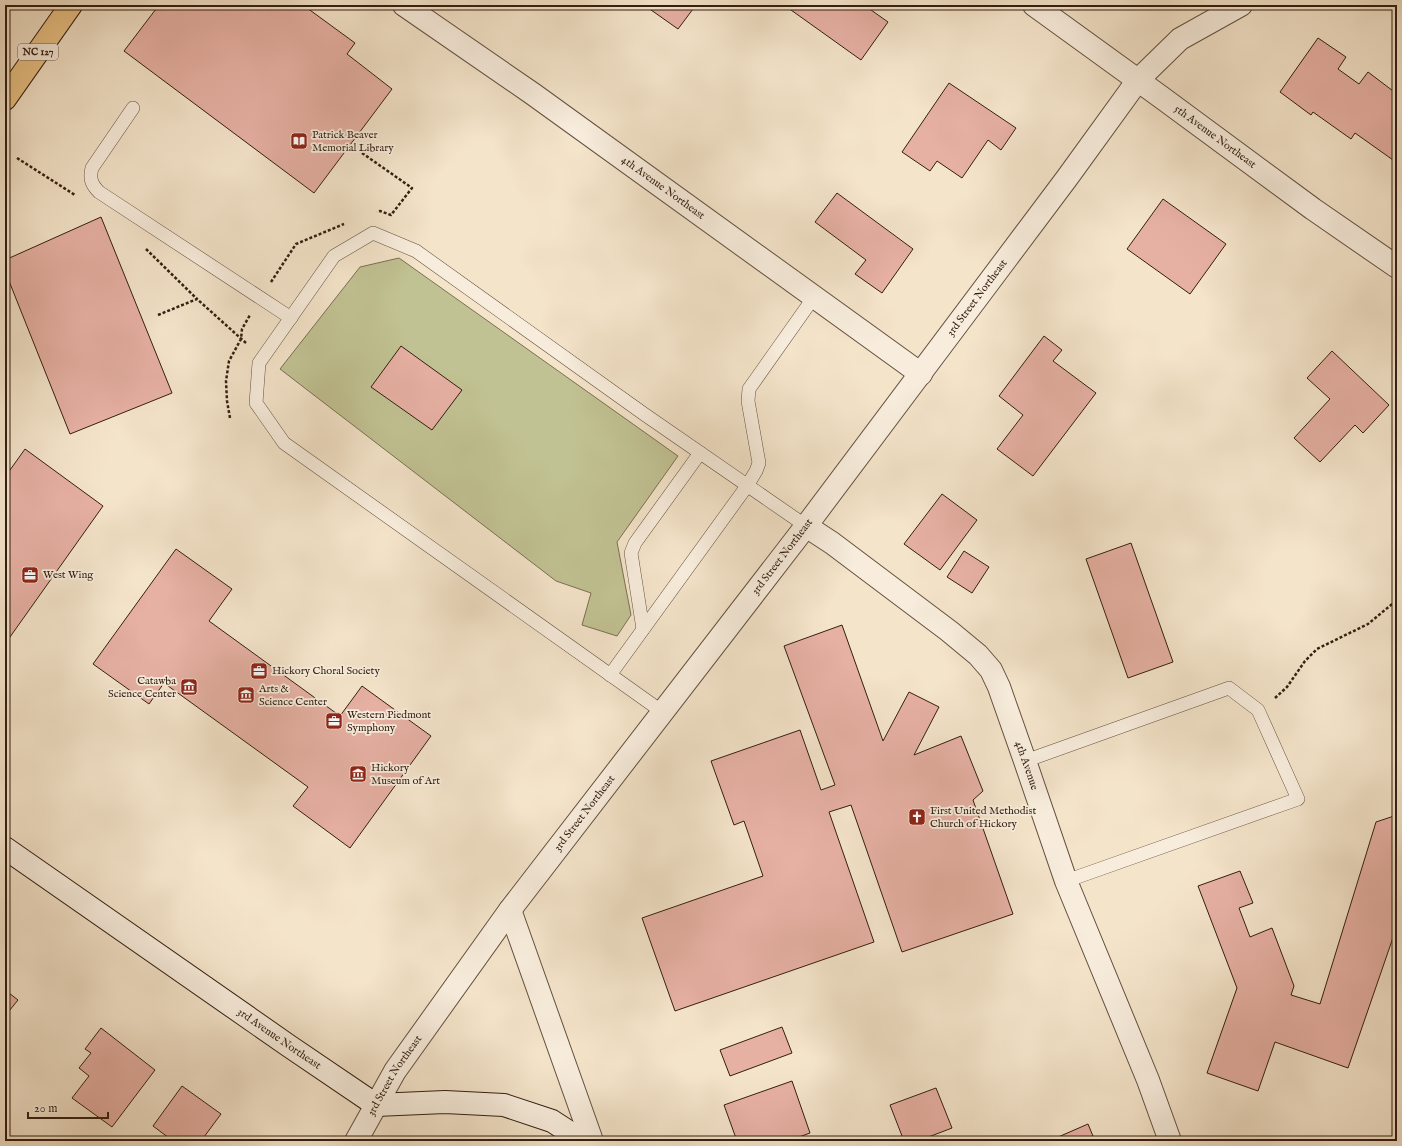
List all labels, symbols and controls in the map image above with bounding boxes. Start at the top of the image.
road number: NC 127 [18,44,58,60]
street label: 5th Avenue Northeast [1171,102,1259,172]
place label: Patrick Beaver Memorial Library [312,128,394,155]
library icon: Patrick Beaver Memorial Library [289,131,309,151]
street label: 4th Avenue Northeast [618,153,708,223]
street label: 3rd Street Northeast [944,256,1011,339]
street label: 3rd Street Northeast [749,516,816,598]
office icon: West Wing [20,565,40,585]
place label: West Wing [43,568,94,582]
office icon: Hickory Choral Society [249,661,269,681]
place label: Hickory Choral Society [272,664,380,678]
place label: Catawba Science Center [108,674,176,701]
museum icon: Catawba Science Center [179,677,199,697]
place label: Arts & Science Center [258,682,327,709]
museum icon: Arts & Science Center [236,685,256,705]
place label: Western Piedmont Symphony [347,708,431,735]
office icon: Western Piedmont Symphony [324,711,344,731]
street label: 4th Avenue [1012,739,1041,792]
place label: Hickory Museum of Art [371,761,440,788]
museum icon: Hickory Museum of Art [348,764,368,784]
street label: 3rd Street Northeast [551,772,618,854]
place label: First United Methodist Church of Hickory [930,804,1036,831]
church icon: First United Methodist Church of Hickory [907,807,927,827]
street label: 3rd Avenue Northeast [234,1005,324,1073]
street label: 3rd Street Northeast [364,1032,425,1118]
scale bar [28,1094,108,1120]
text: 20 m [34,1101,57,1116]

